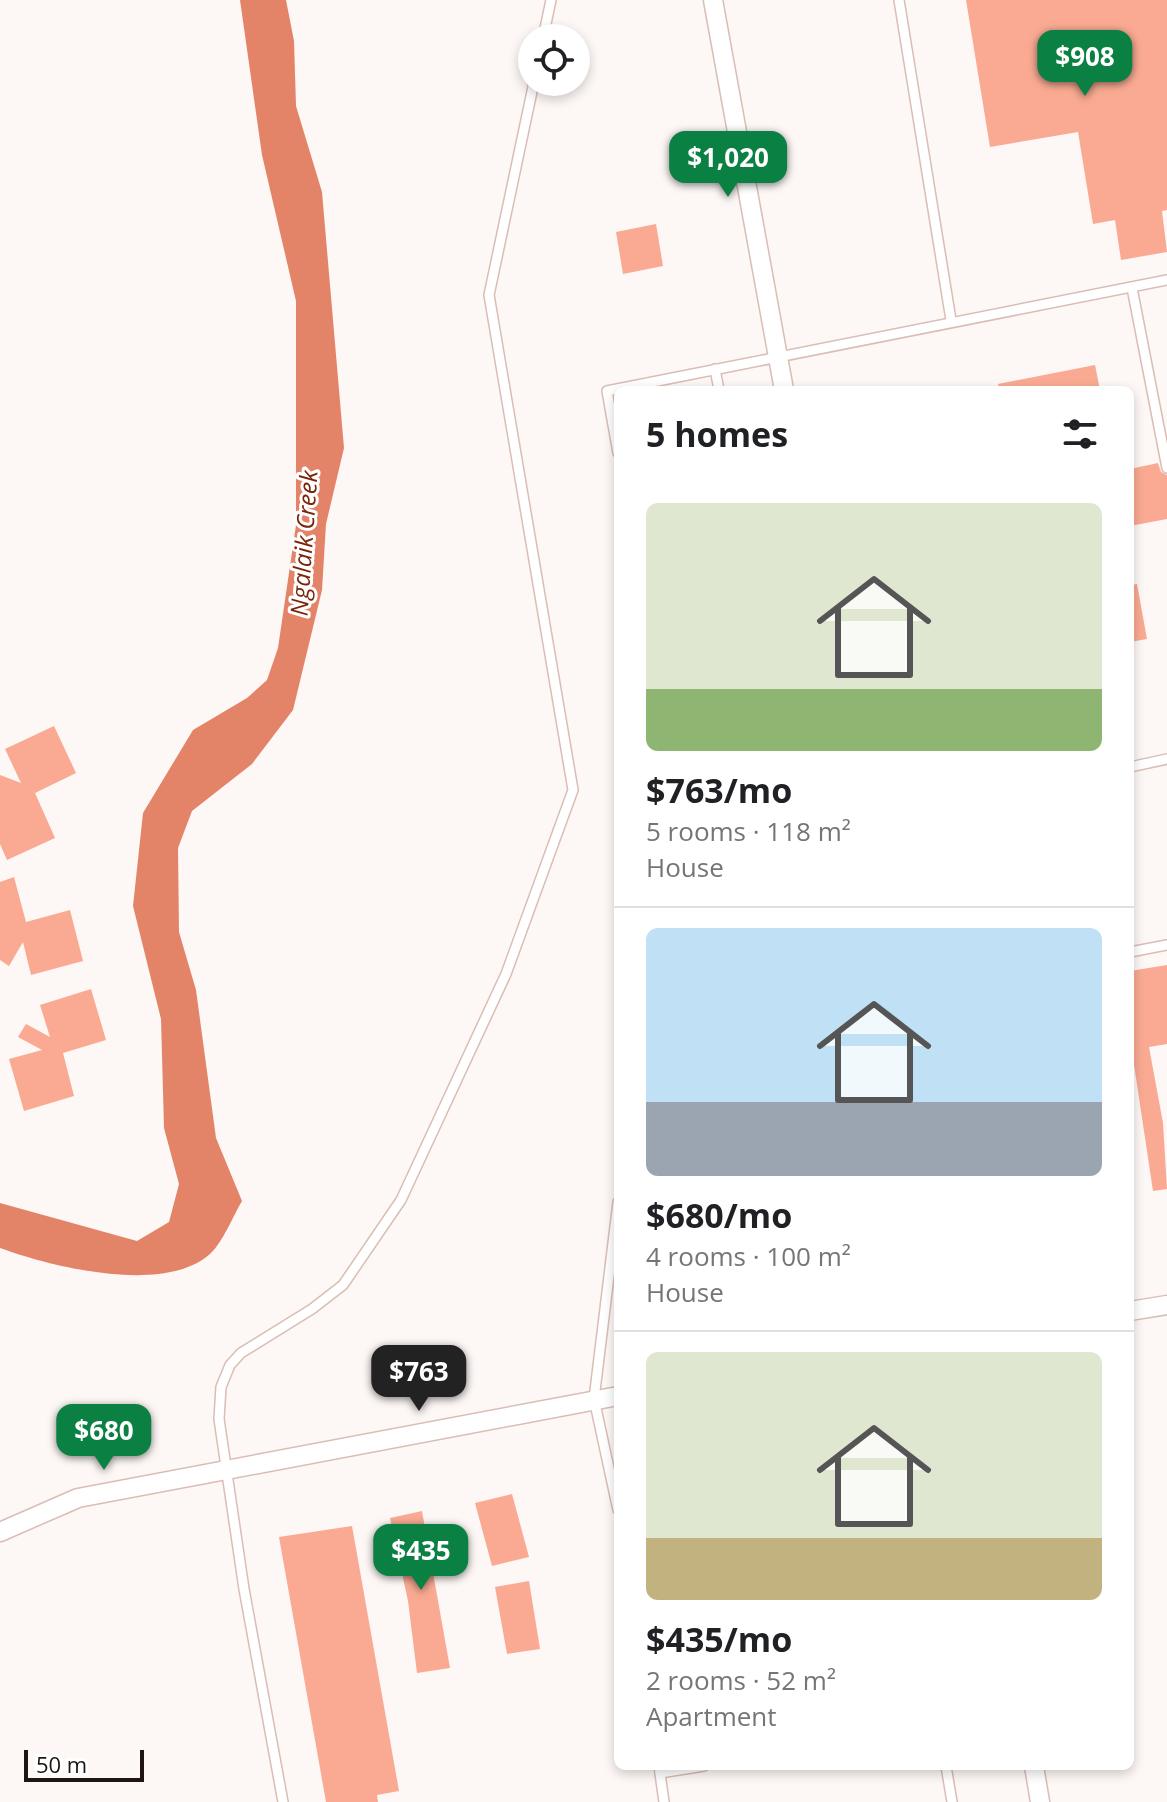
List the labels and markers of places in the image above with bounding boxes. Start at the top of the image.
pin: $908 [1038,30,1132,98]
pin: $1,020 [663,131,793,199]
pin: $763 [372,1345,466,1413]
pin: $680 [57,1404,151,1472]
pin: $435 [374,1524,468,1592]

